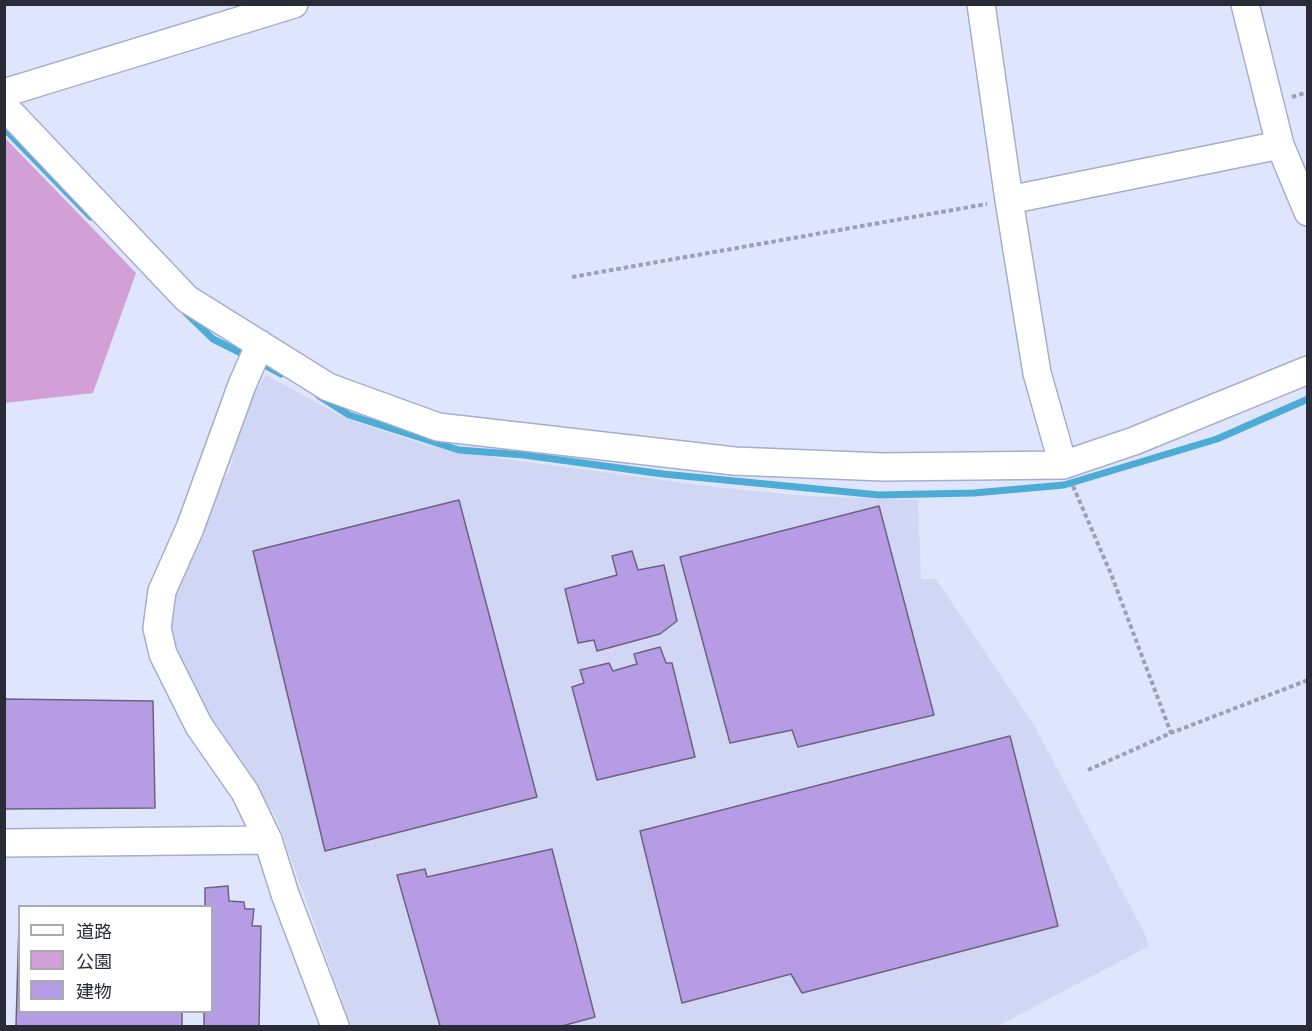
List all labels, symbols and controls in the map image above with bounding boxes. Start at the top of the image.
legend [18,905,213,1013]
text: 道路 [76,920,112,942]
text: 公園 [76,950,112,972]
text: 建物 [76,980,112,1002]

